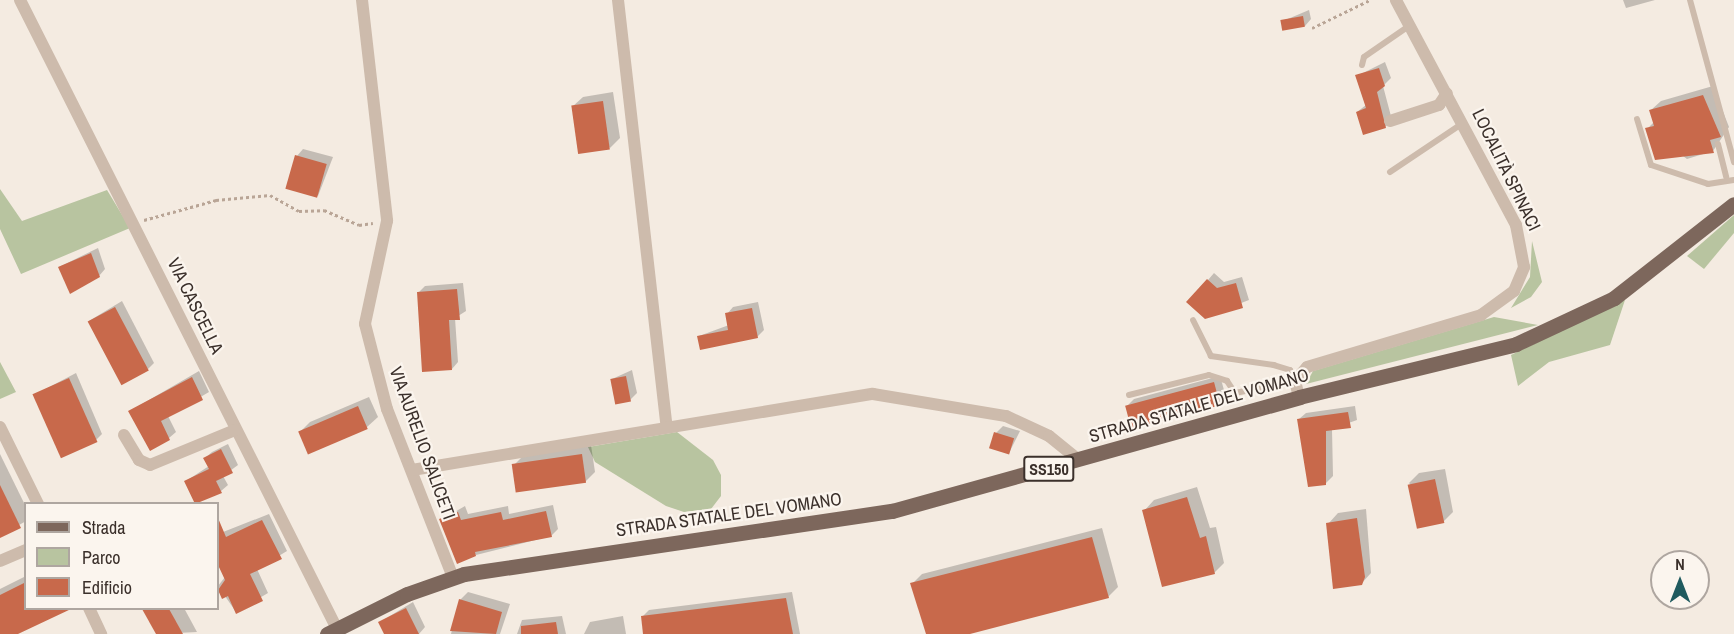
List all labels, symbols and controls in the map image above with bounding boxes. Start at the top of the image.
street label: LOCALITÀ SPINACI [1467,105,1545,235]
street label: VIA CASCELLA [162,254,228,358]
street label: VIA AURELIO SALICETI [384,363,460,523]
street label: STRADA STATALE DEL VOMANO [1086,364,1312,448]
road number: SS150 [1022,456,1076,482]
street label: STRADA STATALE DEL VOMANO [614,488,844,542]
legend [24,502,219,610]
text: Strada [82,515,126,540]
text: Parco [82,545,121,570]
north arrow [1650,550,1710,610]
text: N [1675,553,1685,575]
text: Edificio [82,575,132,600]

